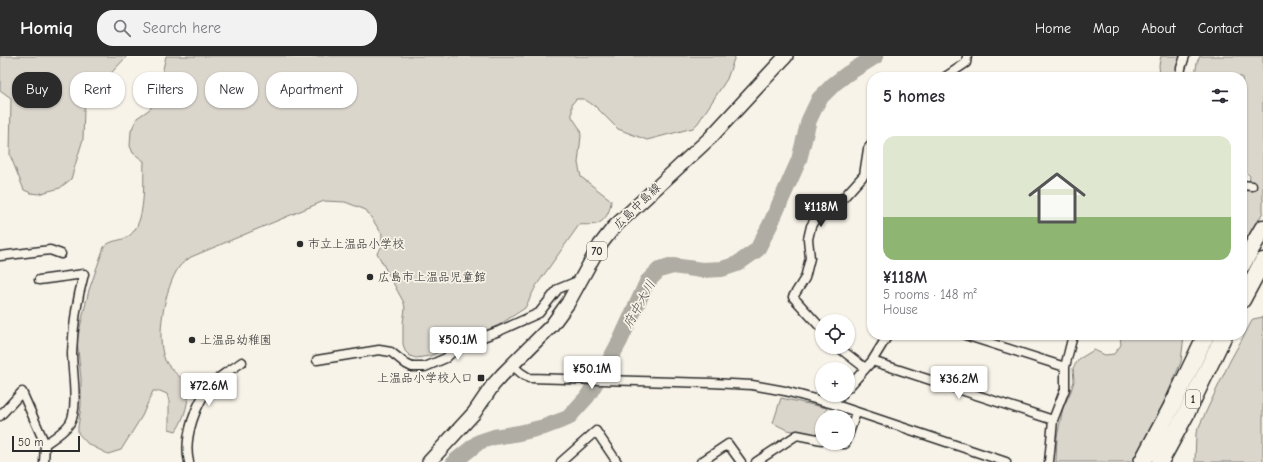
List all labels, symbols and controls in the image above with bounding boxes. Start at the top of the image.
search box [97,10,377,46]
text: Homiq [20,17,73,39]
icon: search [111,17,133,39]
text: Search here [143,19,221,37]
text: Home [1035,20,1071,37]
text: Map [1093,20,1119,37]
text: About [1141,20,1176,37]
text: Contact [1198,20,1243,37]
chip: Buy [12,72,62,108]
chip: Rent [70,72,125,108]
chip: Filters [133,72,197,108]
chip: New [205,72,258,108]
chip: Apartment [266,72,357,108]
icon: filters [1209,85,1231,107]
text: 5 homes [883,87,945,106]
icon: home [1021,162,1093,234]
street label: 広島中島線 [611,180,663,232]
pin: ¥118M [793,194,849,228]
text: ¥118M [804,199,838,214]
place label: 市立上温品小学校 [308,237,404,251]
marker: 市立上温品小学校 [295,239,305,249]
road number: 70 [587,242,607,260]
text: ¥118M [883,268,927,287]
place label: 広島市上温品児童館 [378,270,486,284]
marker: 広島市上温品児童館 [365,272,375,282]
water label: 府中大川 [620,278,658,330]
text: 5 rooms · 148 m² [883,287,977,302]
text: House [883,302,918,317]
map controls [815,314,855,450]
button: locate [815,314,855,354]
pin: ¥50.1M [425,327,491,361]
text: ¥50.1M [439,332,477,347]
place label: 上温品幼稚園 [200,333,272,347]
marker: 上温品幼稚園 [187,335,197,345]
pin: ¥50.1M [559,356,625,390]
text: ¥50.1M [573,361,611,376]
button: + [815,362,855,402]
pin: ¥36.2M [926,366,992,400]
place label: 上温品小学校入口 [377,371,473,385]
text: ¥36.2M [940,371,978,386]
pin: ¥72.6M [176,373,242,407]
marker: 上温品小学校入口 [476,373,486,383]
text: ¥72.6M [190,378,228,393]
road number: 1 [1186,390,1200,408]
button: − [815,410,855,450]
scale bar [12,434,80,453]
text: 50 m [18,436,43,449]

